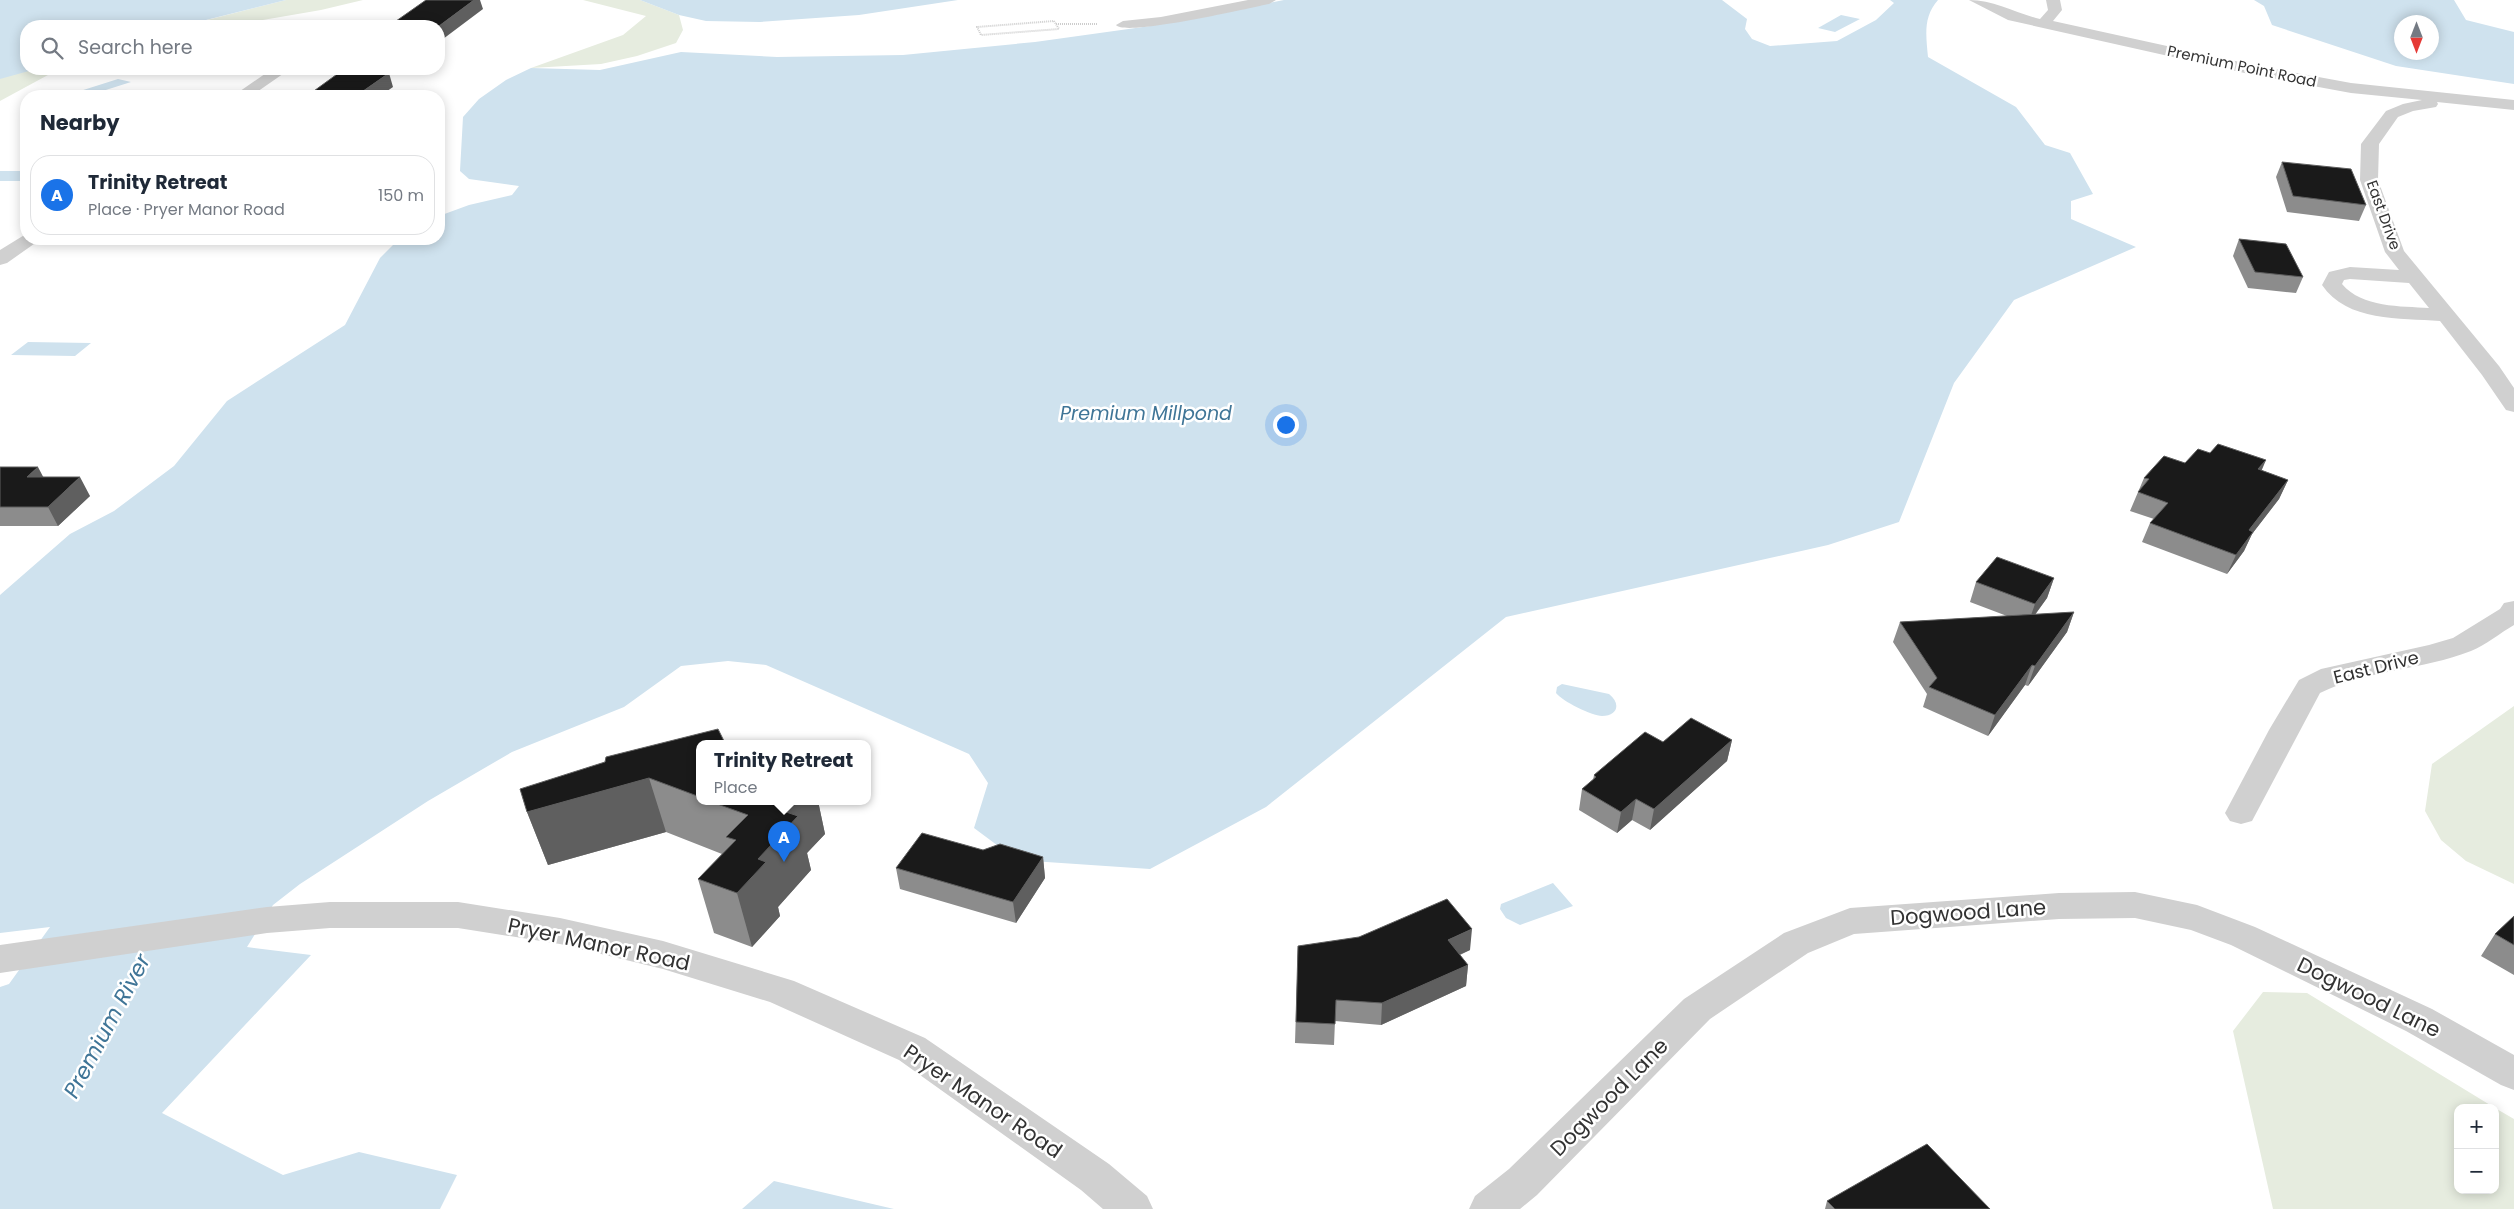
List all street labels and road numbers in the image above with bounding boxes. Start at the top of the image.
street label: Premium Point Road [2166,40,2318,92]
street label: East Drive [2362,177,2406,253]
street label: East Drive [2331,644,2421,690]
street label: Dogwood Lane [1889,892,2047,932]
street label: Pryer Manor Road [505,911,693,977]
street label: Dogwood Lane [2292,950,2446,1044]
street label: Dogwood Lane [1544,1032,1674,1162]
street label: Pryer Manor Road [898,1037,1068,1165]

